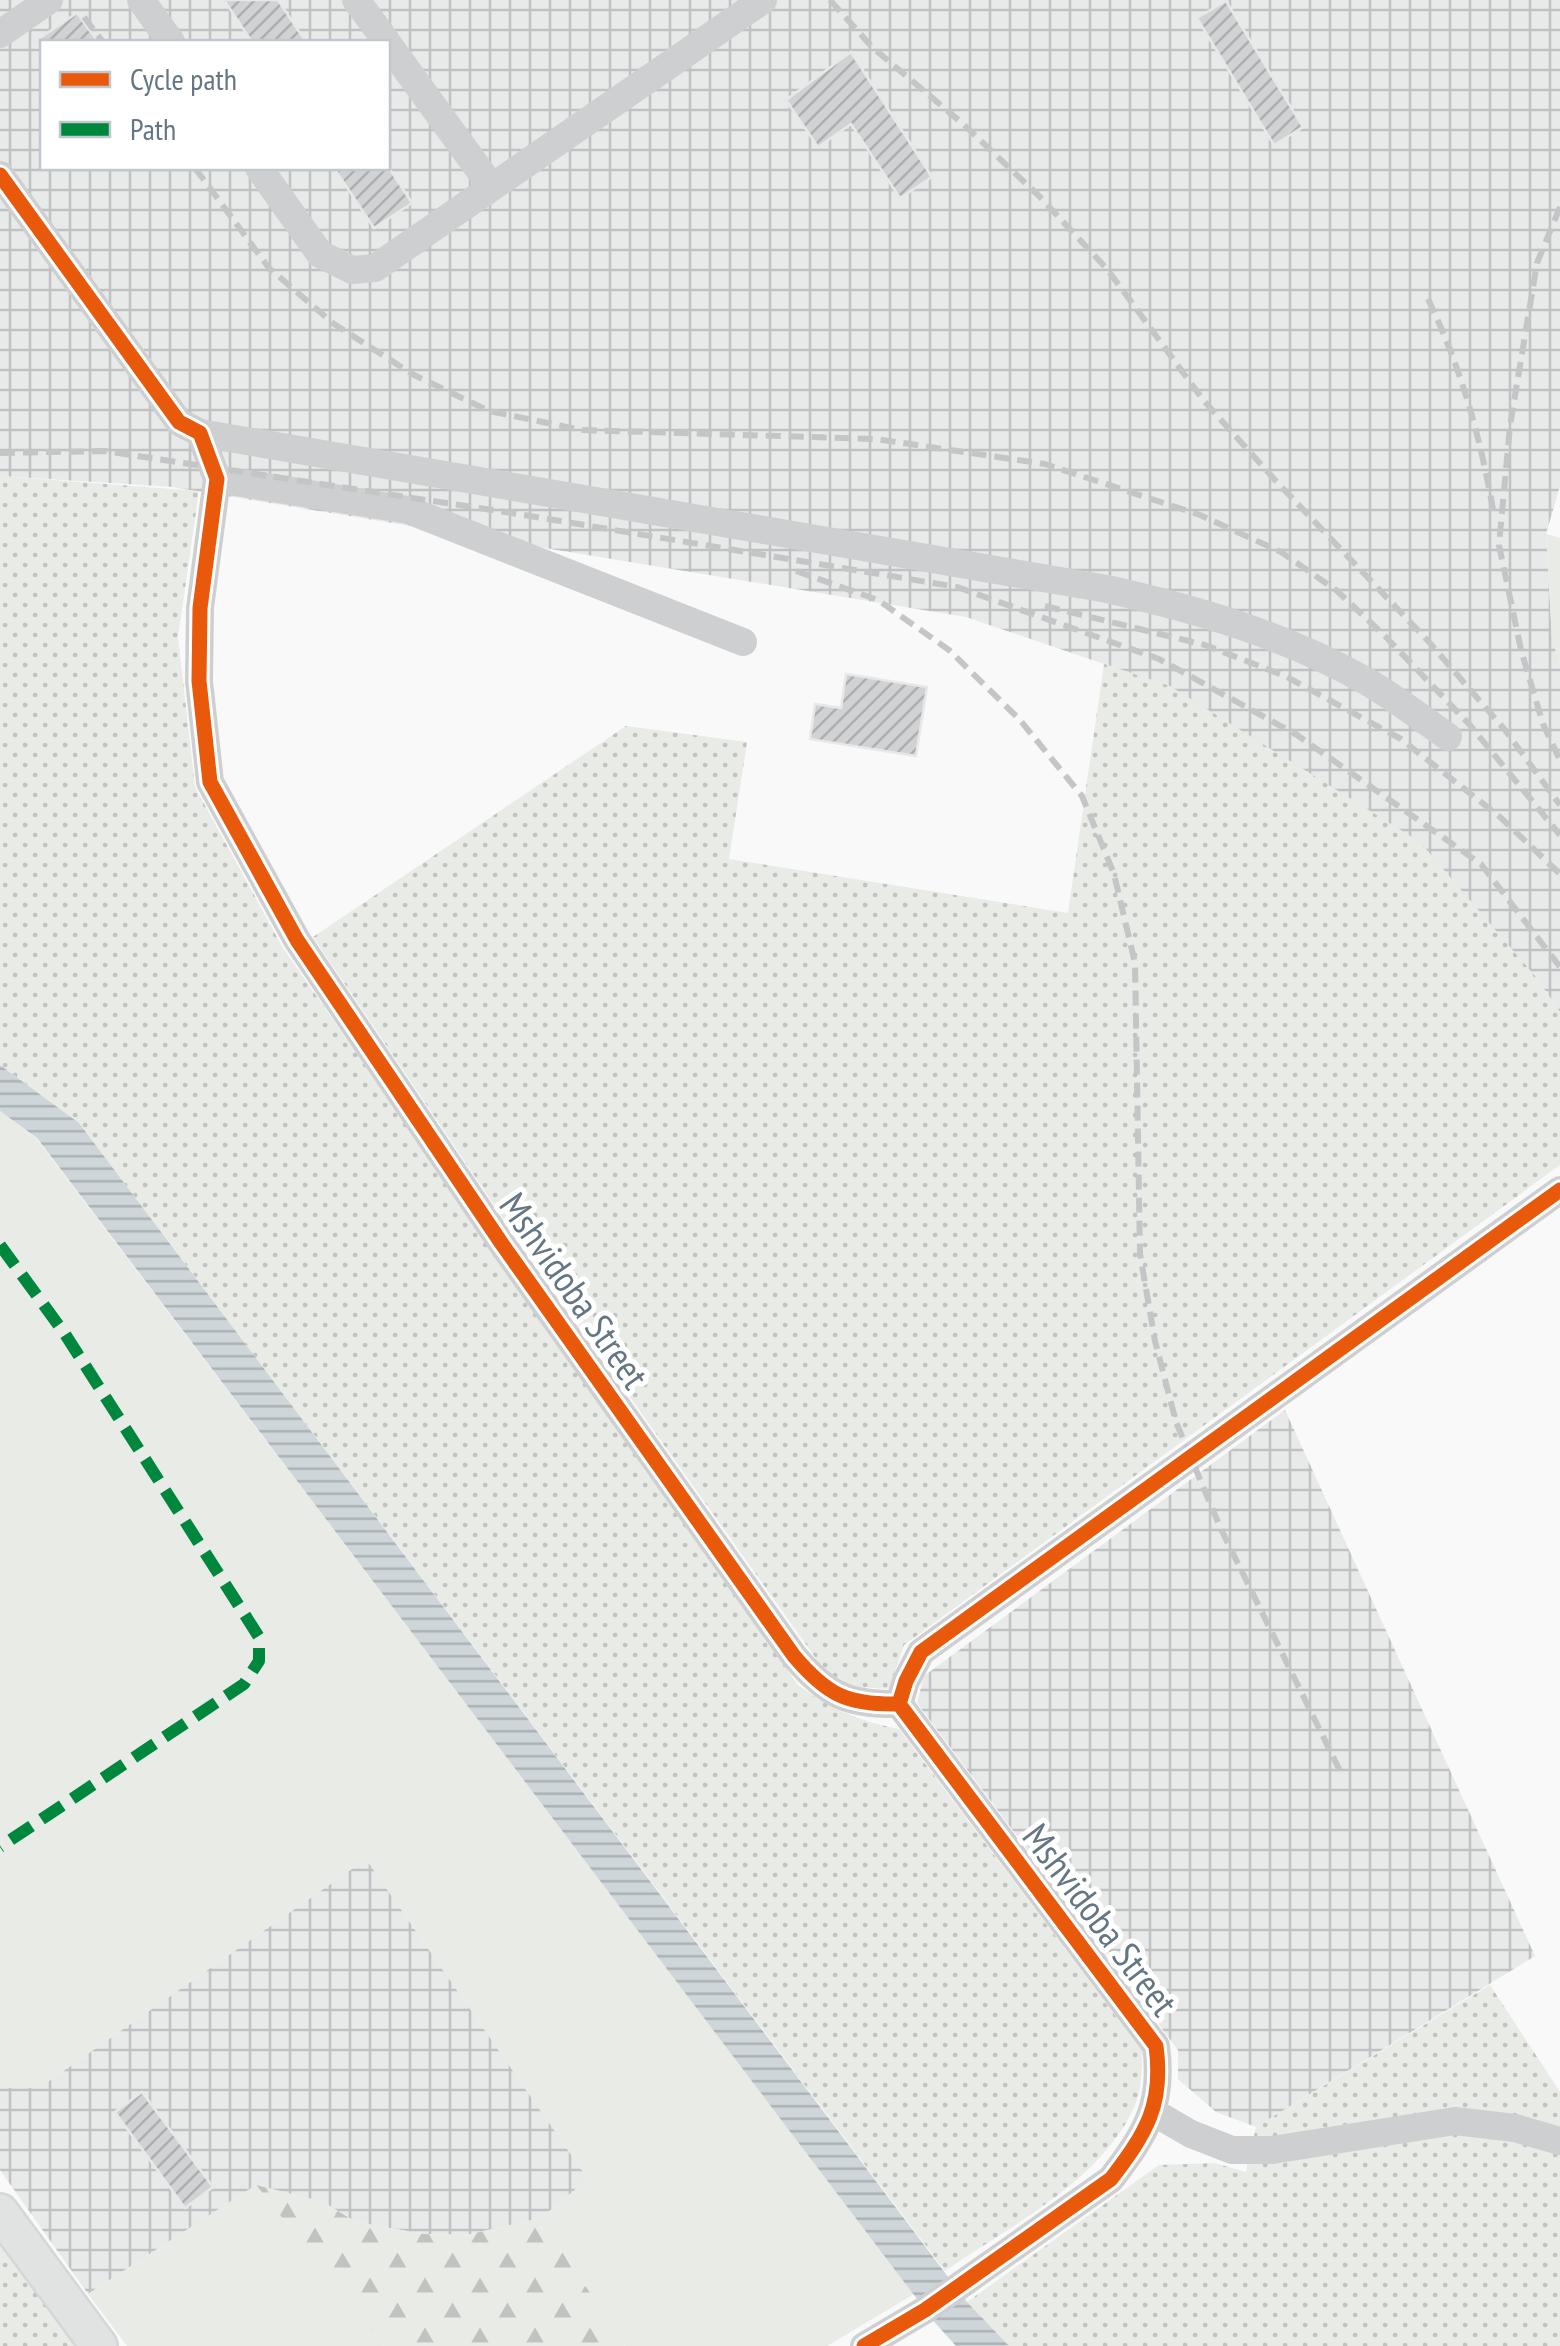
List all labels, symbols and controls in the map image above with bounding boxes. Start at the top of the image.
legend [40,40,390,170]
text: Cycle path [130,59,237,98]
text: Path [130,109,176,148]
street label: Mshvidoba Street [490,1183,661,1398]
street label: Mshvidoba Street [1013,1813,1190,2025]

